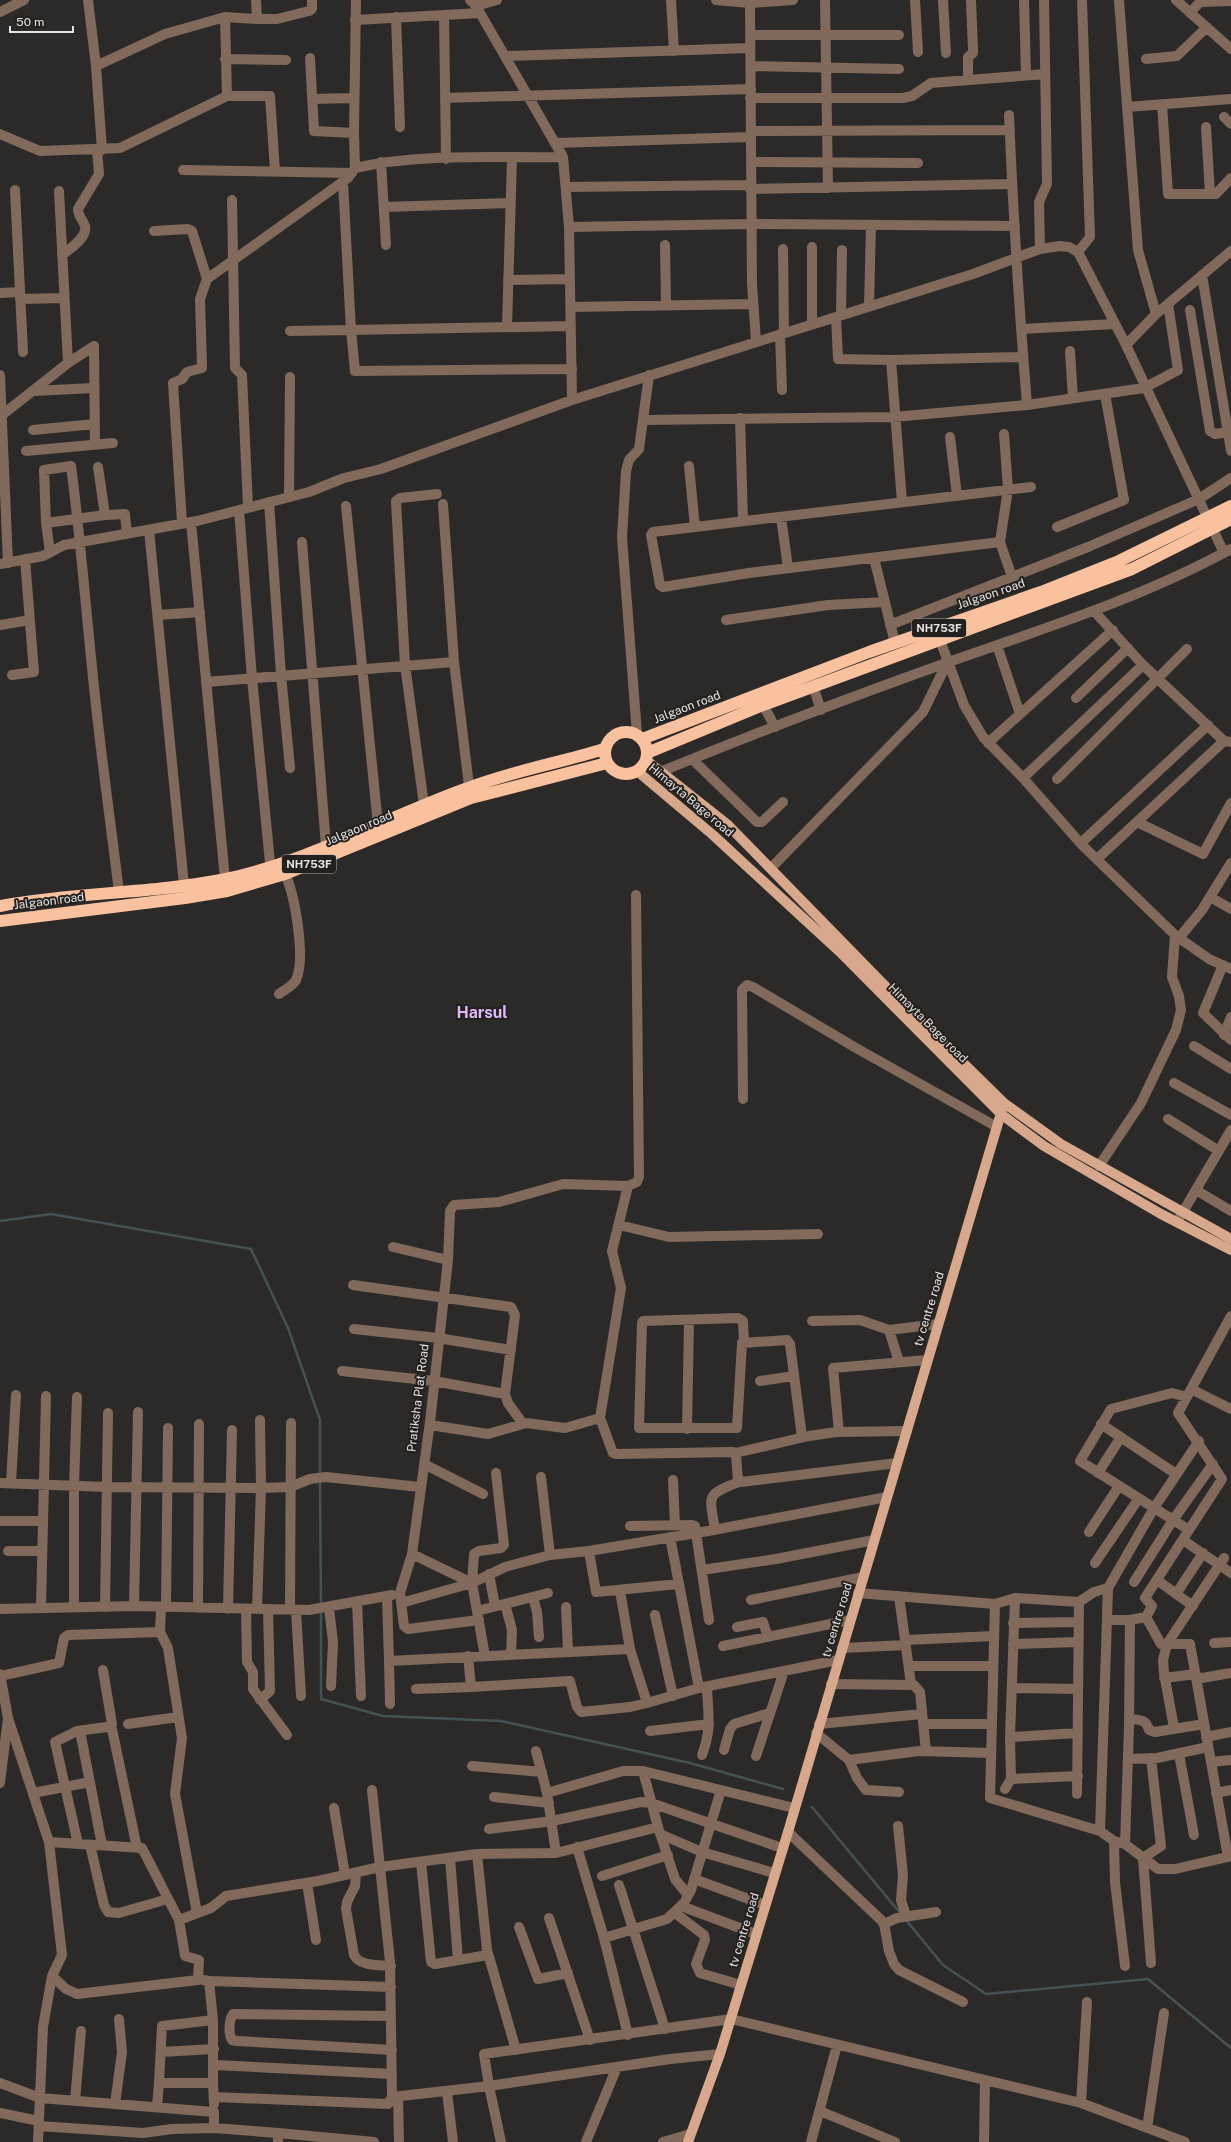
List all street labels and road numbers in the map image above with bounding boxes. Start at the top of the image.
street label: Jalgaon road [955,576,1027,612]
road number: NH753F [912,619,966,637]
street label: Jalgaon road [651,688,723,726]
street label: Himayta Bage road [646,760,736,840]
street label: Jalgaon road [324,808,394,848]
road number: NH753F [282,855,336,873]
street label: Jalgaon road [13,890,85,912]
street label: Himayta Bage road [885,980,971,1066]
street label: tv centre road [911,1270,947,1348]
street label: Pratiksha Plat Road [404,1343,432,1453]
street label: tv centre road [819,1581,855,1659]
street label: tv centre road [726,1891,762,1969]

